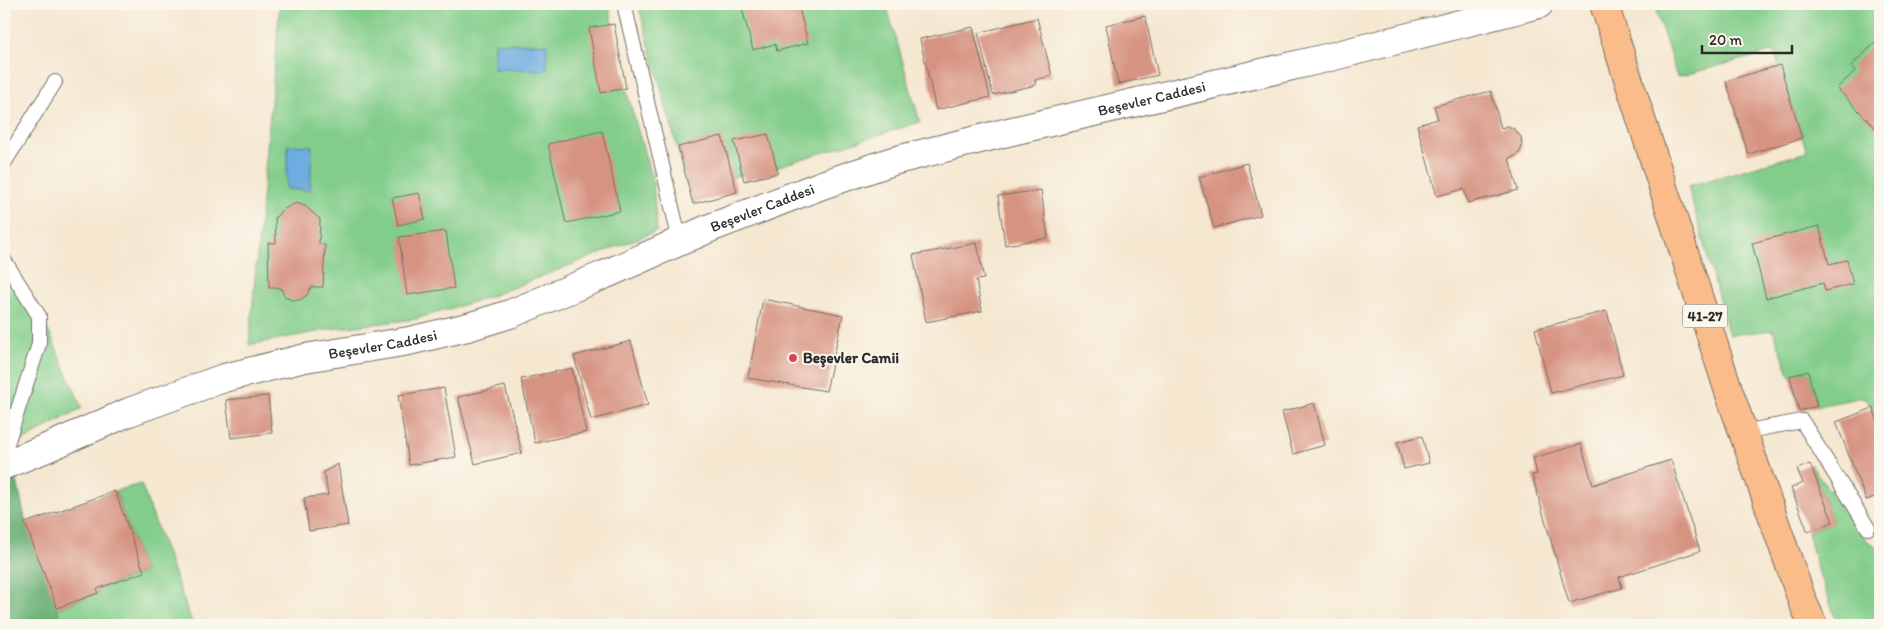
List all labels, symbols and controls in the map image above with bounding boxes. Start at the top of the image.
scale bar [1702,22,1792,54]
text: 20 m [1709,31,1743,49]
street label: Beşevler Caddesi [1096,77,1207,120]
street label: Beşevler Caddesi [708,180,817,236]
road number: 41-27 [1682,304,1728,328]
street label: Beşevler Caddesi [327,326,439,363]
place label: Beşevler Camii [803,349,899,368]
marker: Beşevler Camii [787,352,799,364]

